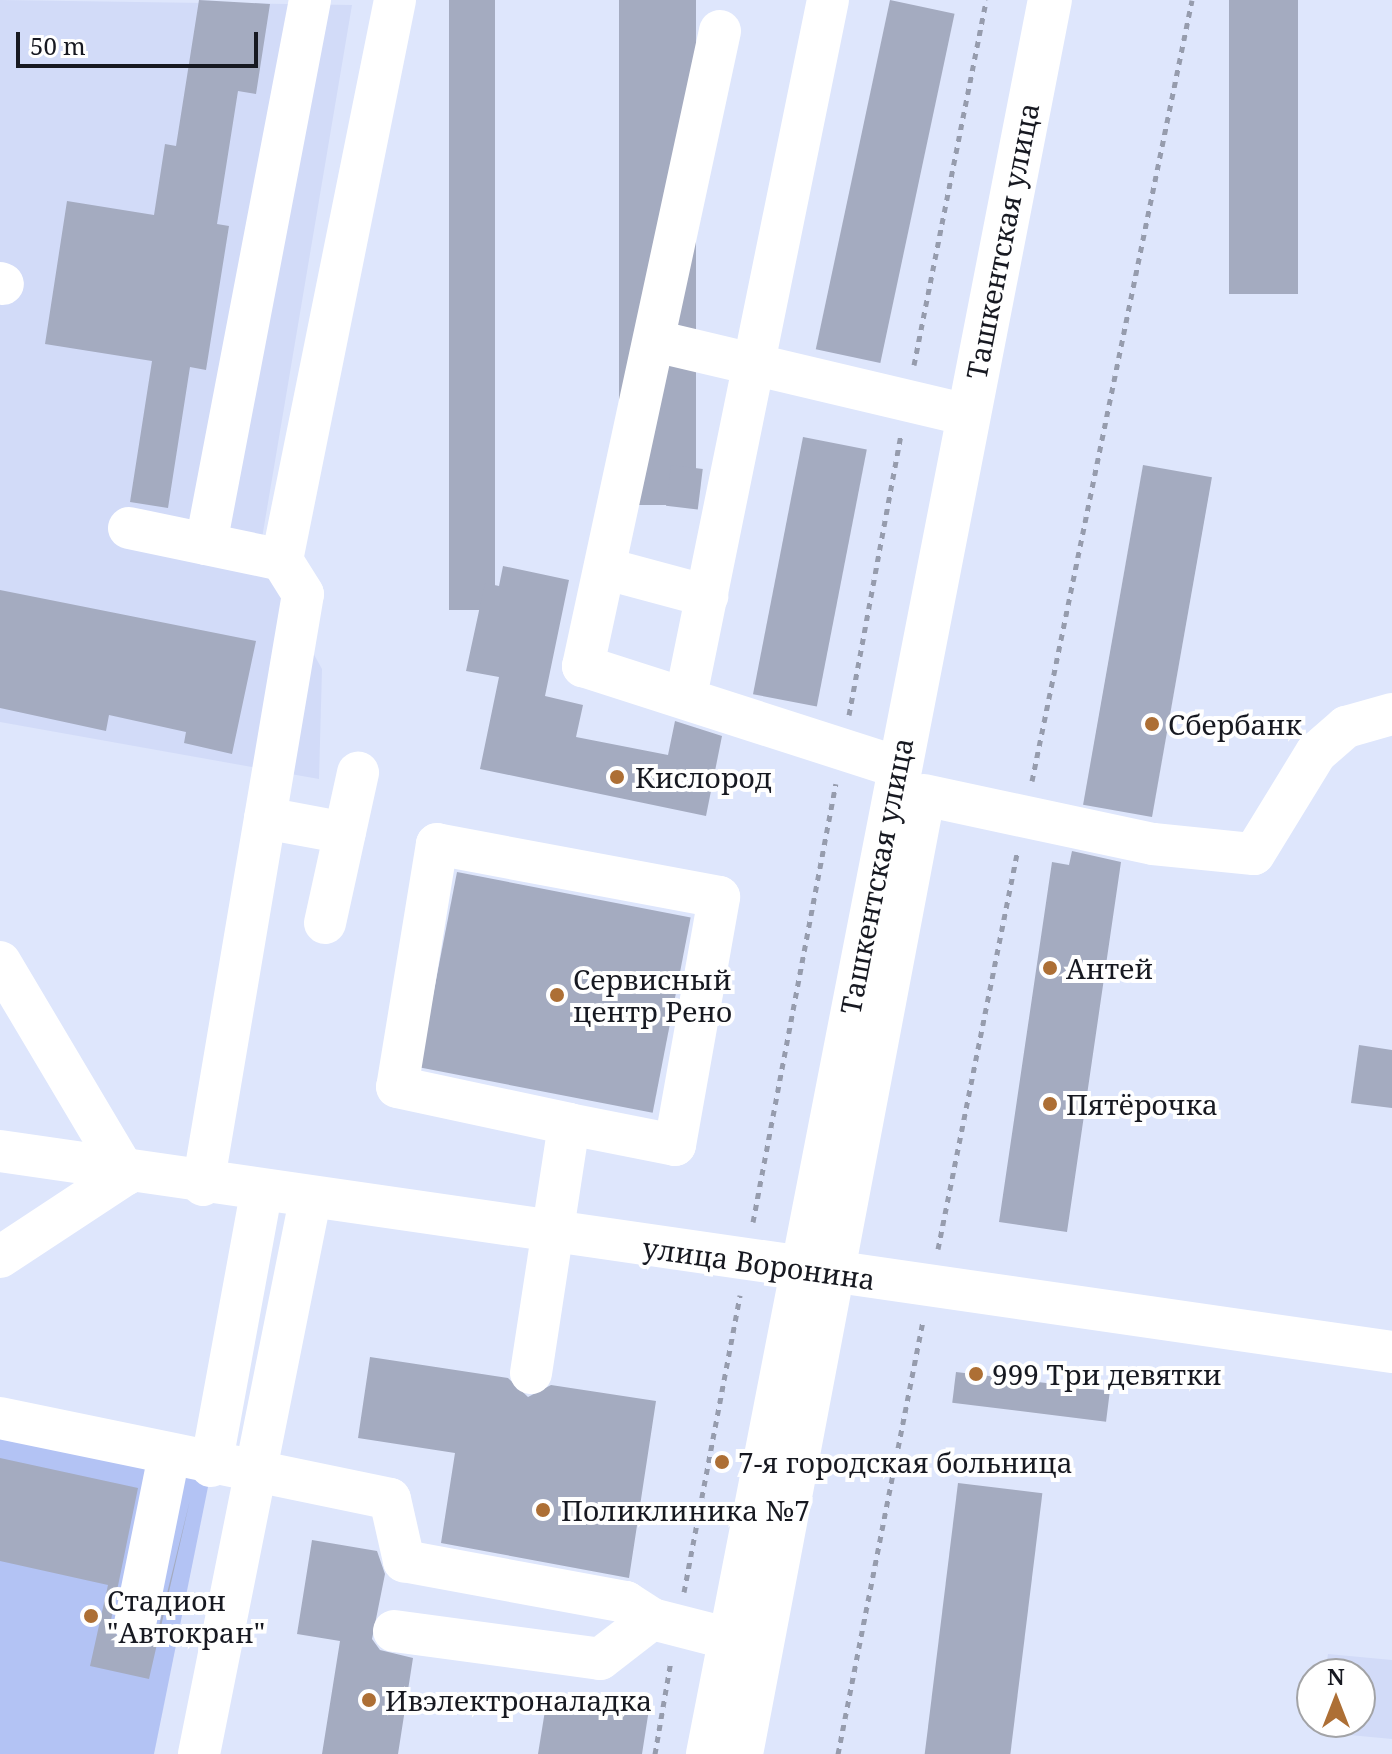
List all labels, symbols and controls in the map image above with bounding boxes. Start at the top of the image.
scale bar [20,16,262,66]
text: 50 m [30,29,86,62]
street label: Ташкентская улица [959,100,1045,382]
place label: Сбербанк [1168,707,1302,741]
marker: Сбербанк [1143,715,1161,733]
street label: Ташкентская улица [833,735,919,1017]
place label: Кислород [635,760,772,794]
marker: Кислород [606,766,628,788]
place label: Антей [1066,951,1153,985]
marker: Антей [1041,959,1059,977]
place label: Сервисный центр Рено [573,962,732,1028]
marker: Сервисный центр Рено [548,986,566,1004]
place label: Пятёрочка [1066,1087,1218,1121]
marker: Пятёрочка [1041,1095,1059,1113]
street label: улица Воронина [640,1230,878,1296]
place label: 999 Три девятки [992,1357,1222,1391]
marker: 999 Три девятки [967,1365,985,1383]
place label: 7-я городская больница [738,1445,1073,1479]
marker: 7-я городская больница [713,1453,731,1471]
place label: Поликлиника №7 [561,1493,810,1527]
marker: Поликлиника №7 [532,1499,554,1521]
place label: Стадион "Автокран" [107,1583,265,1649]
marker: Стадион "Автокран" [82,1607,100,1625]
north arrow [1296,1658,1376,1738]
text: N [1327,1661,1345,1691]
place label: Ивэлектроналадка [385,1683,652,1717]
marker: Ивэлектроналадка [360,1691,378,1709]

